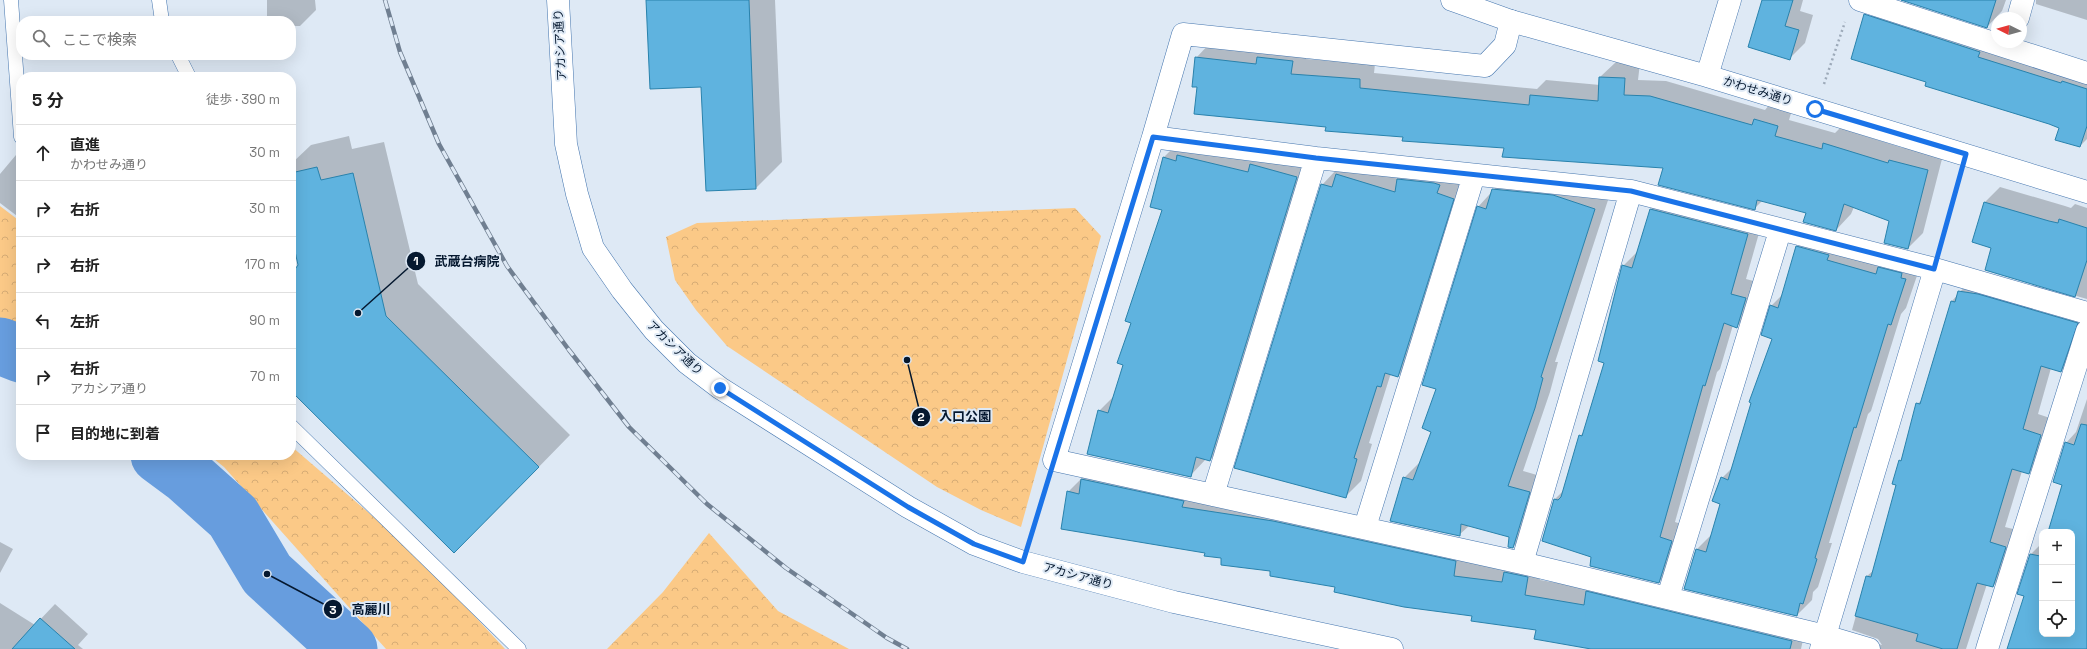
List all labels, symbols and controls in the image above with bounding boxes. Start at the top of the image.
street label: アカシア通り [550,9,570,81]
north arrow [1991,12,2027,48]
search box [16,16,296,60]
icon: search [30,27,52,49]
text: ここで検索 [62,30,137,49]
street label: かわせみ通り [1721,73,1795,109]
text: 5 分 [32,89,64,111]
text: 徒歩 · 390 m [206,91,280,108]
route start [1806,100,1824,118]
text: 直進 [70,135,100,154]
icon: ahead [32,142,54,164]
text: 30 m [249,144,280,161]
text: かわせみ通り [70,156,148,173]
icon: right [32,198,54,220]
text: 右折 [70,200,100,219]
text: 30 m [249,200,280,217]
callout: 武蔵台病院 [406,249,507,274]
text: 1 [413,253,419,269]
text: 武蔵台病院 [434,253,500,270]
icon: right [32,254,54,276]
text: 右折 [70,256,100,275]
text: 170 m [244,256,280,273]
icon: left [32,310,54,332]
text: 左折 [70,312,100,331]
text: 90 m [249,312,280,329]
street label: アカシア通り [644,317,706,379]
text: 右折 [70,359,100,378]
icon: right [32,366,54,388]
text: 70 m [250,368,280,385]
route end [711,379,729,397]
text: アカシア通り [70,380,148,397]
callout: 入口公園 [911,404,999,429]
text: 入口公園 [939,408,991,425]
text: 2 [917,409,925,425]
icon: arrive [32,422,54,444]
text: 目的地に到着 [70,424,160,443]
map controls [2039,529,2075,637]
button: + [2039,529,2075,565]
street label: アカシア通り [1041,559,1115,593]
button: − [2039,565,2075,601]
callout: 高麗川 [323,597,398,622]
text: 高麗川 [351,601,391,618]
button: locate [2039,601,2075,637]
text: 3 [329,602,337,618]

